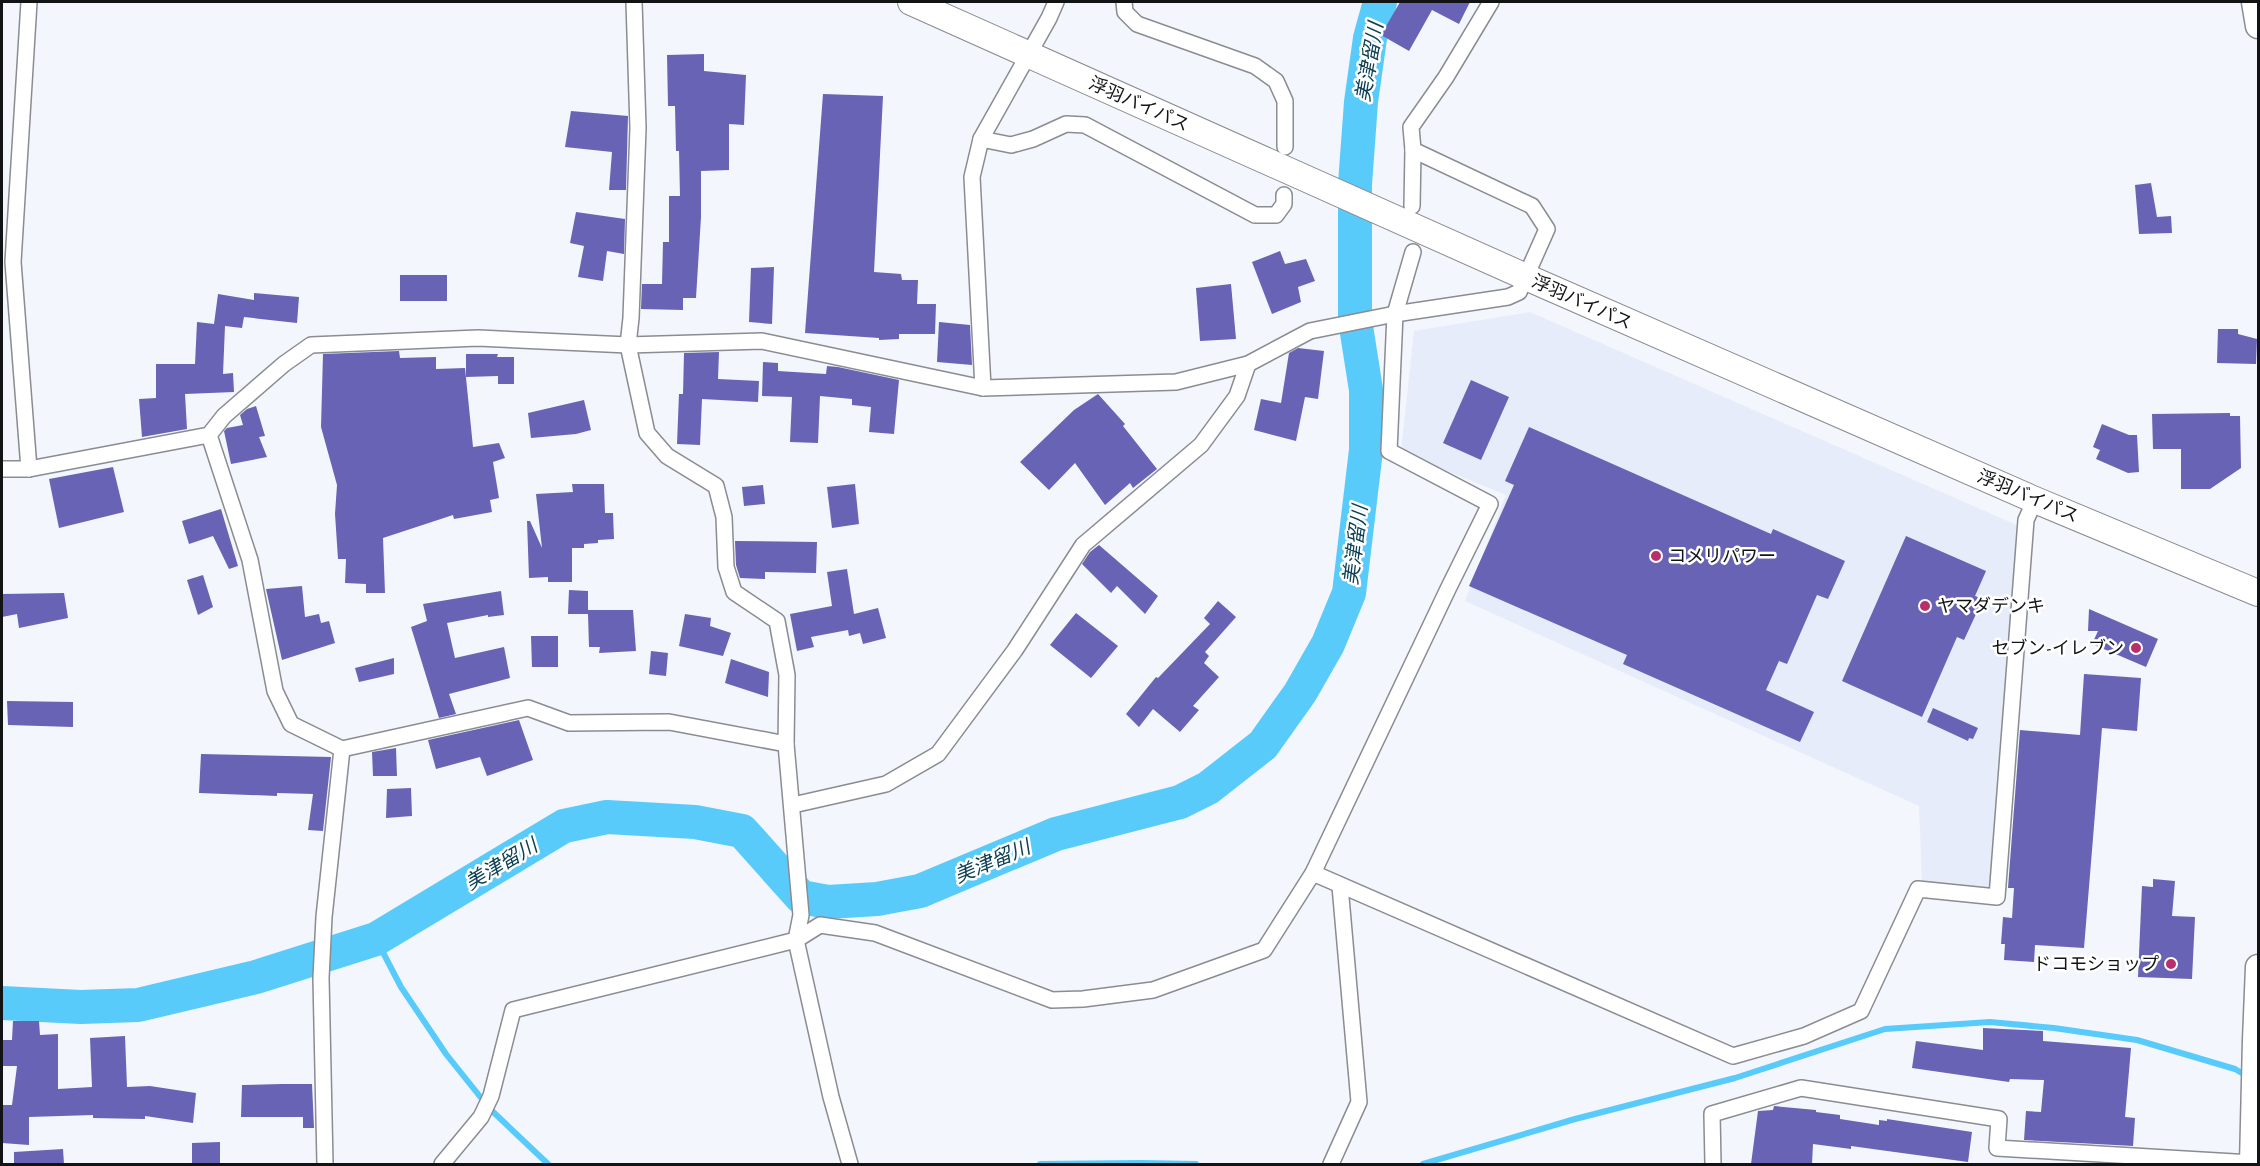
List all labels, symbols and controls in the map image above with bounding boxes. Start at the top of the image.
water label: 美津留川 [1351,19,1387,103]
street label: 浮羽バイパス [1086,73,1192,135]
street label: 浮羽バイパス [1529,271,1635,333]
street label: 浮羽バイパス [1975,466,2081,526]
water label: 美津留川 [1339,502,1371,586]
place label: コメリパワー [1668,546,1776,566]
marker: コメリパワー [1649,549,1663,563]
place label: ヤマダデンキ [1937,596,2045,616]
marker: ヤマダデンキ [1918,599,1932,613]
place label: セブン-イレブン [1991,638,2124,658]
marker: セブン-イレブン [2129,641,2143,655]
water label: 美津留川 [461,833,543,894]
water label: 美津留川 [951,834,1035,887]
place label: ドコモショップ [2033,954,2159,974]
marker: ドコモショップ [2164,957,2178,971]

